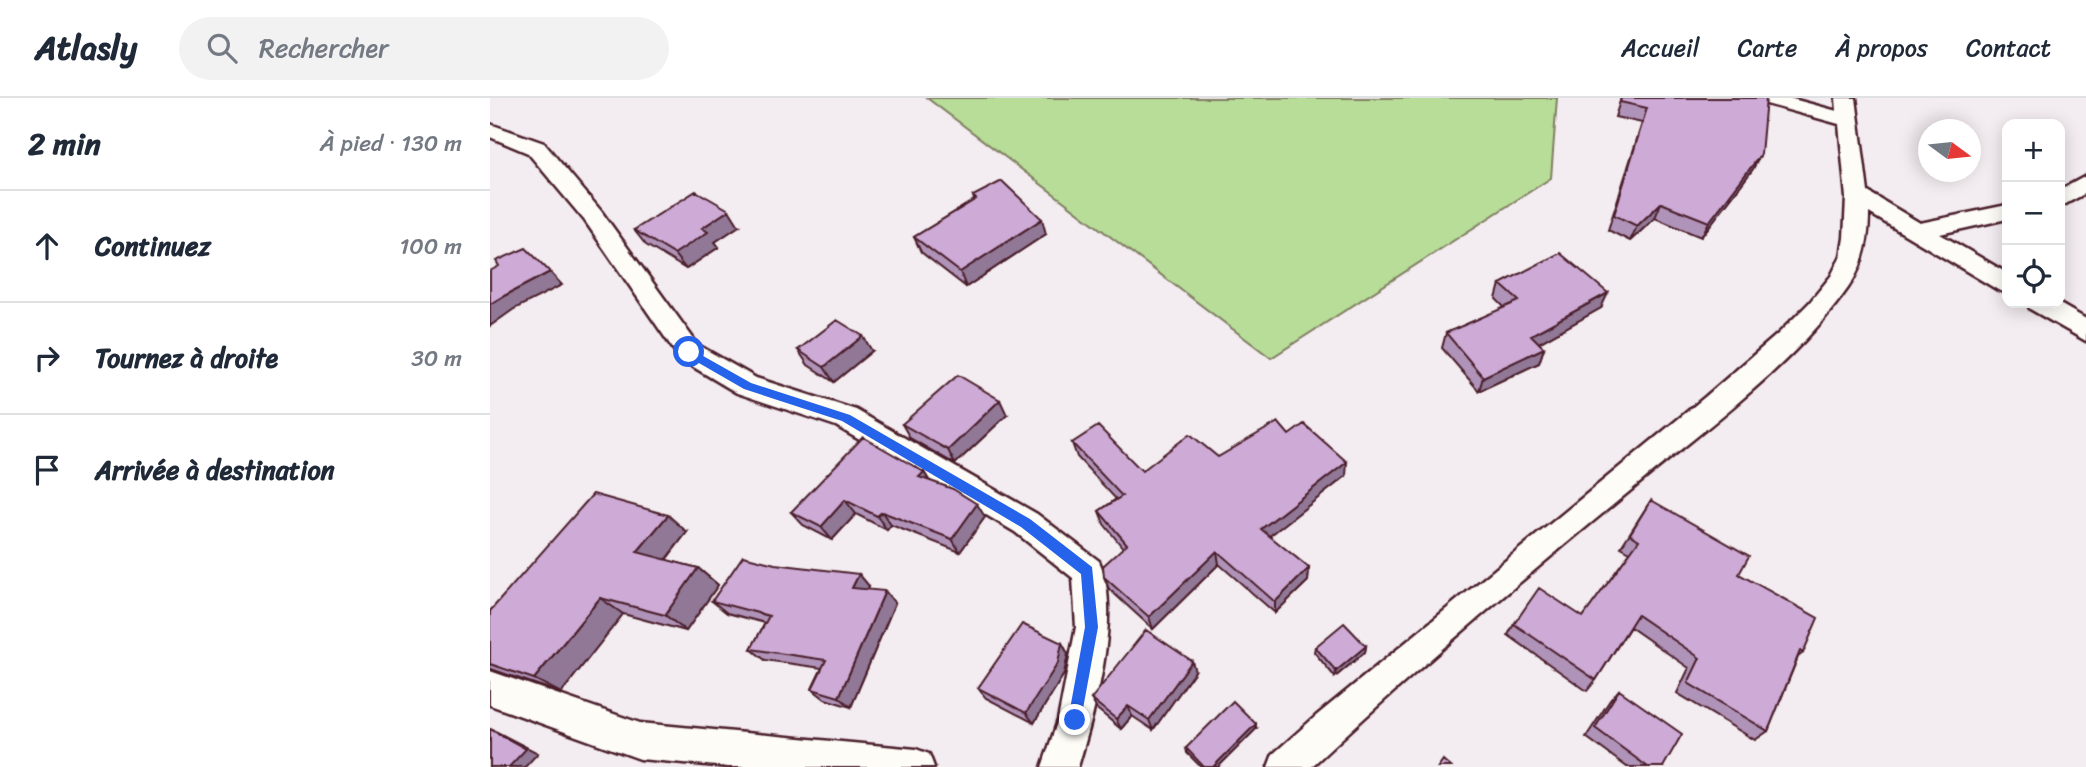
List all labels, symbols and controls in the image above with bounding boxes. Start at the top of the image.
search box [179,17,669,80]
text: Atlasly [35,19,137,77]
text: Rechercher [259,25,389,71]
text: Accueil [1621,27,1700,69]
text: Carte [1738,27,1797,69]
text: À propos [1835,27,1928,69]
text: Contact [1966,27,2051,69]
icon: search [203,29,241,67]
text: 2 min [28,117,101,171]
north arrow [1918,119,1981,182]
map controls [2002,119,2065,308]
button: + [2002,119,2065,182]
text: À pied · 130 m [320,123,462,164]
button: − [2002,182,2065,245]
text: Continuez [95,223,211,269]
text: 100 m [399,226,462,267]
icon: ahead [28,227,66,265]
button: locate [2002,245,2065,308]
text: Tournez à droite [95,335,278,381]
route start [673,336,704,367]
text: 30 m [411,338,462,379]
icon: right [28,339,66,377]
text: Arrivée à destination [95,447,335,493]
icon: arrive [28,451,66,489]
route end [1059,704,1090,735]

